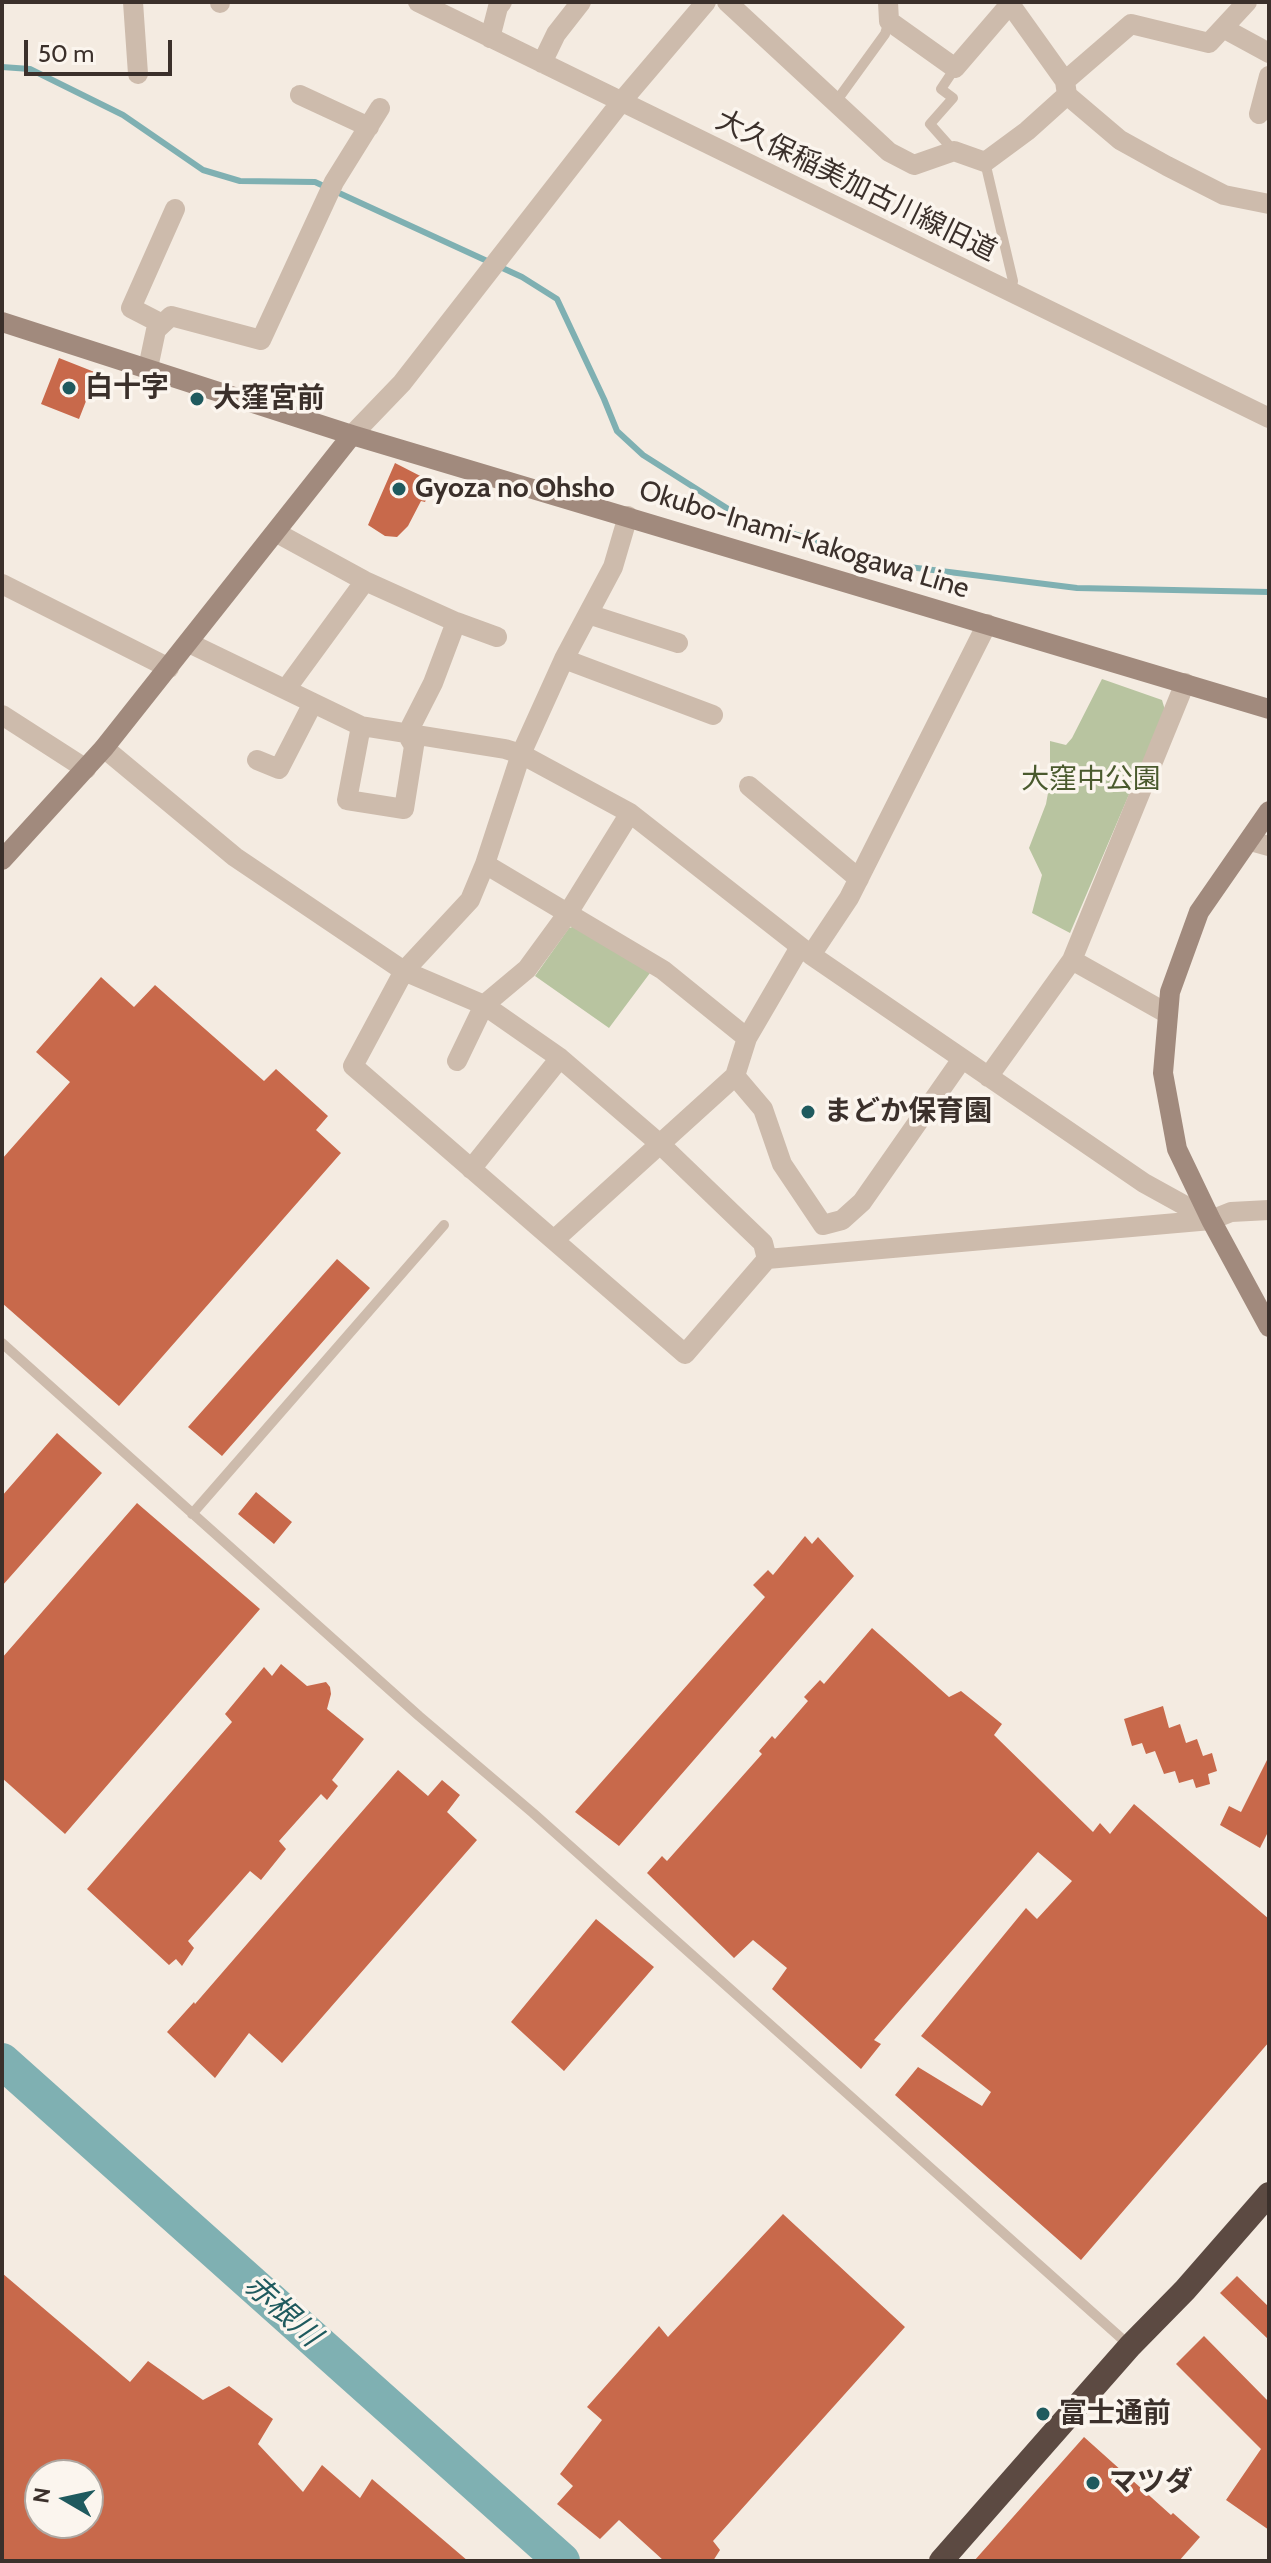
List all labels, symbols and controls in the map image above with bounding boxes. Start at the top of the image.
scale bar [28,24,176,74]
text: 50 m [38,39,94,68]
street label: 大久保稲美加古川線旧道 [710,103,1002,269]
place label: 白十字 [85,371,169,405]
marker: 白十字 [60,379,78,397]
place label: 大窪宮前 [213,382,325,416]
marker: 大窪宮前 [188,390,206,408]
place label: Gyoza no Ohsho [415,472,615,506]
street label: Okubo-Inami-Kakogawa Line [635,474,973,606]
marker: Gyoza no Ohsho [390,480,408,498]
park label: 大窪中公園 [1021,763,1161,797]
place label: まどか保育園 [824,1095,992,1129]
marker: まどか保育園 [799,1103,817,1121]
water label: 赤根川 [237,2268,327,2354]
place label: 富士通前 [1059,2397,1171,2431]
marker: 富士通前 [1034,2405,1052,2423]
north arrow [24,2459,104,2539]
place label: マツダ [1109,2466,1193,2500]
marker: マツダ [1084,2474,1102,2492]
text: N [27,2486,56,2505]

